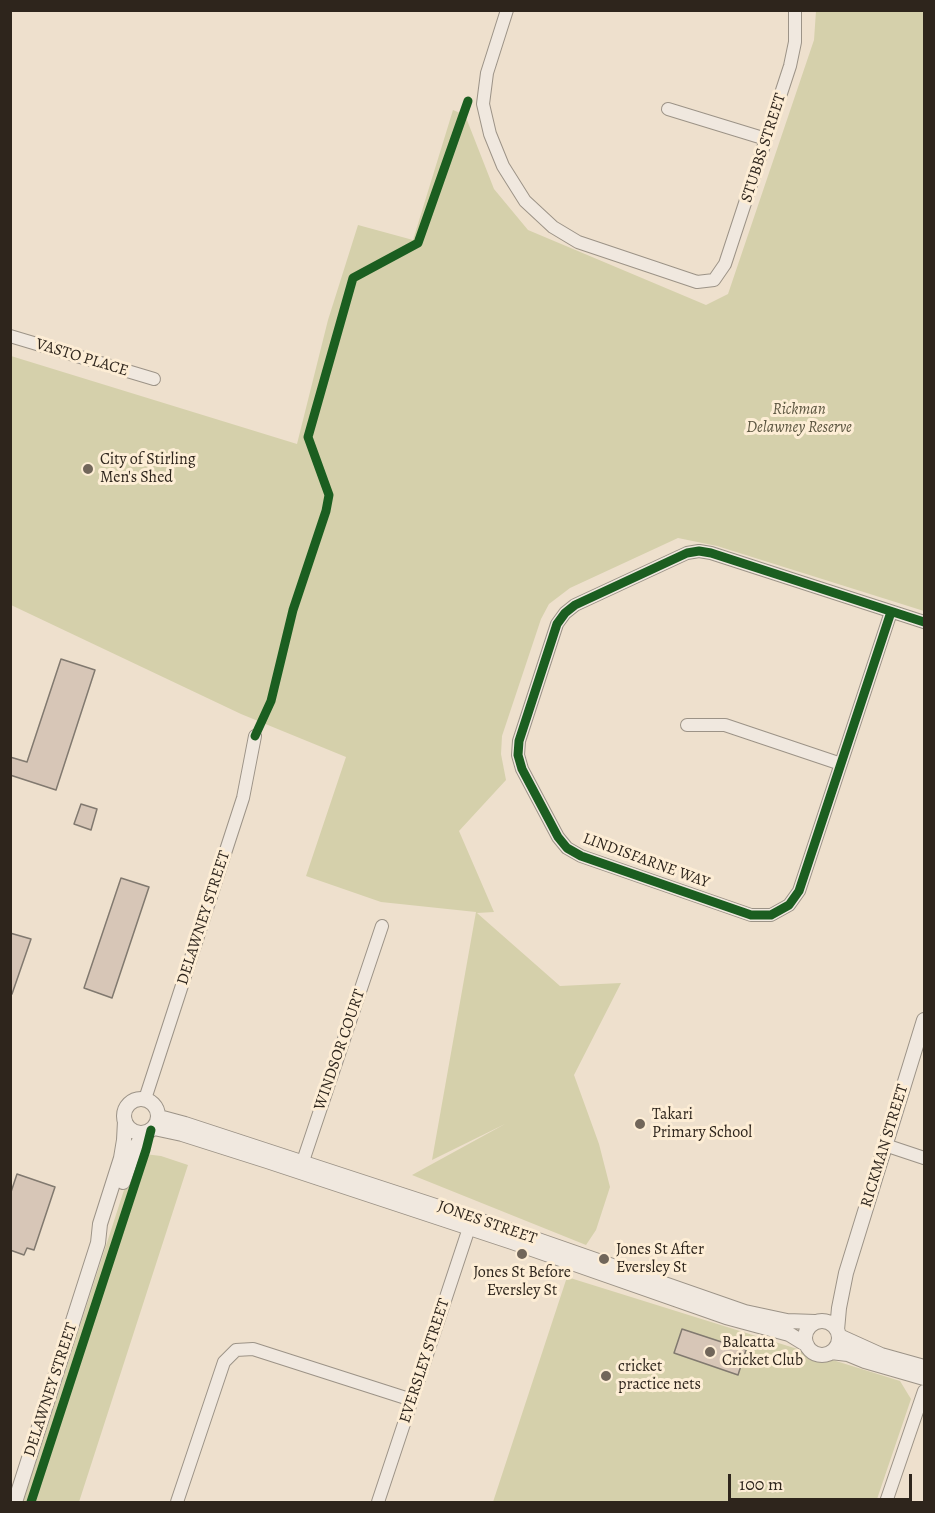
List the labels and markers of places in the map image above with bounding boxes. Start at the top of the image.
place label: City of Stirling Men's Shed [100,450,196,488]
marker: City of Stirling Men's Shed [81,462,95,476]
place label: Takari Primary School [652,1105,752,1143]
marker: Takari Primary School [633,1117,647,1131]
place label: Jones St After Eversley St [616,1240,704,1278]
marker: Jones St Before Eversley St [515,1247,529,1261]
marker: Jones St After Eversley St [597,1252,611,1266]
place label: Jones St Before Eversley St [473,1263,571,1301]
place label: Balcatta Cricket Club [722,1333,803,1371]
marker: Balcatta Cricket Club [703,1345,717,1359]
place label: cricket practice nets [618,1357,701,1395]
marker: cricket practice nets [599,1369,613,1383]

